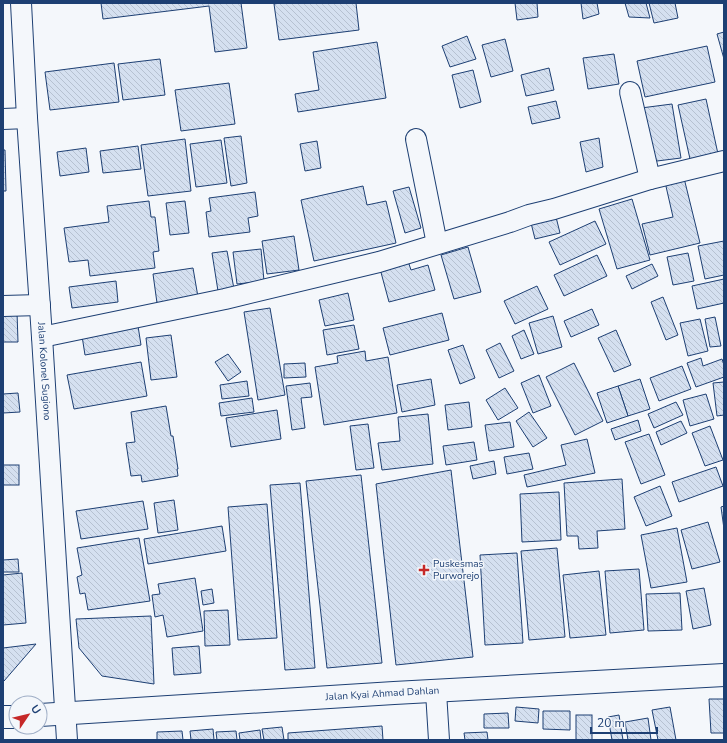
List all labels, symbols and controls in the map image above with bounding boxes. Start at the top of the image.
street label: Jalan Kolonel Sugiono [34,321,54,421]
place label: Puskesmas Purworejo [433,557,484,583]
marker: Puskesmas Purworejo [418,564,430,576]
street label: Jalan Kyai Ahmad Dahlan [324,684,440,704]
north arrow [8,695,48,735]
text: U [27,702,44,717]
scale bar [591,709,657,735]
text: 20 m [597,715,625,731]

